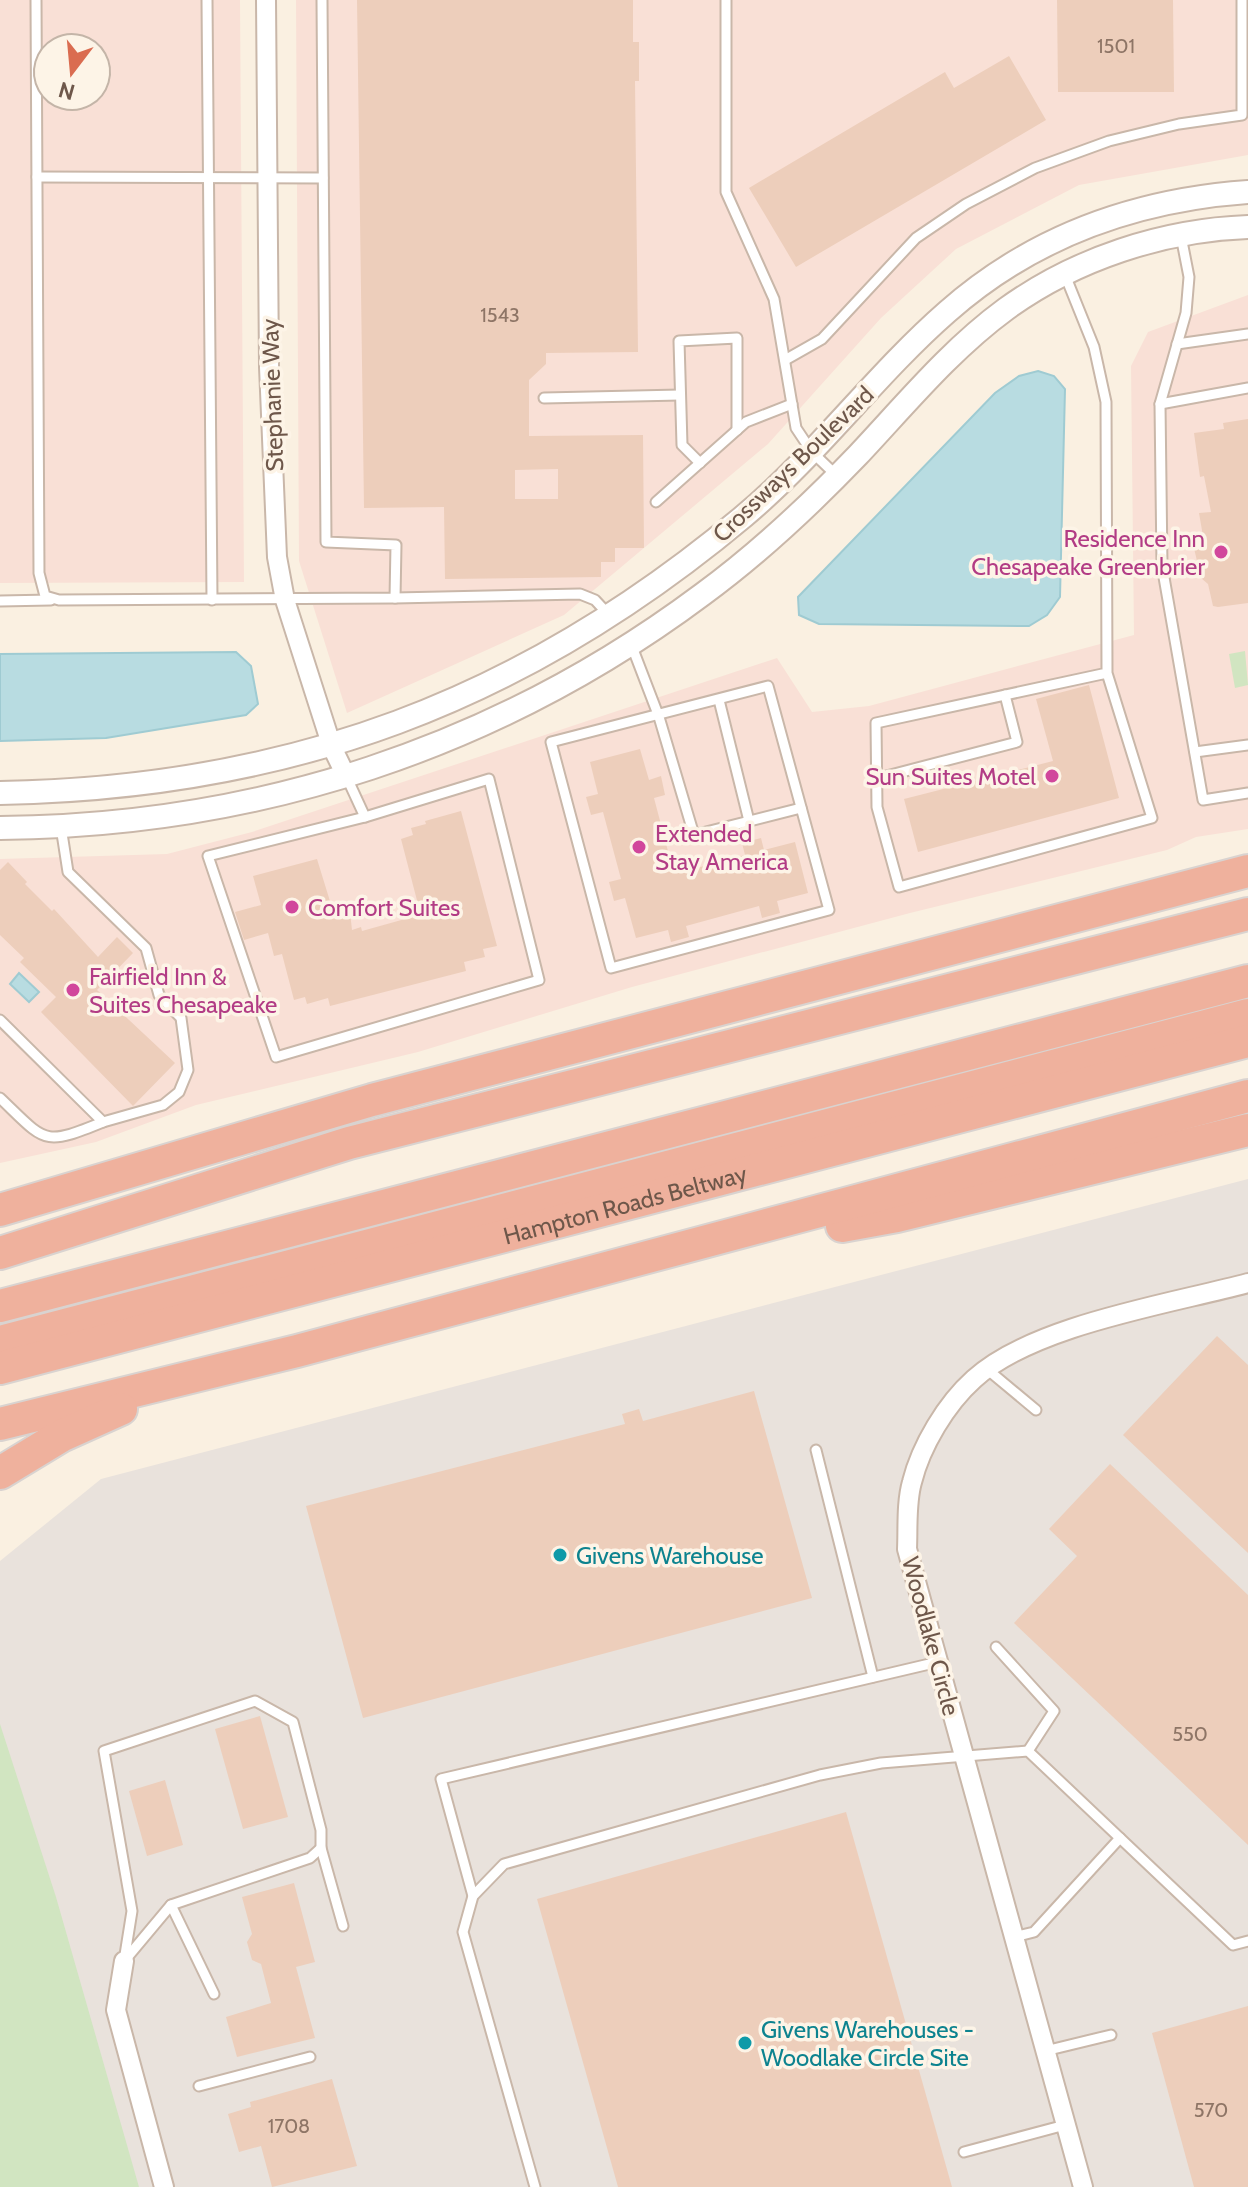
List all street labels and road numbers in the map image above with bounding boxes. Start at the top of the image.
street label: Stephanie Way [255,318,289,472]
street label: Crossways Boulevard [707,380,879,548]
street label: Hampton Roads Beltway [500,1158,750,1250]
street label: Woodlake Circle [896,1553,966,1719]

